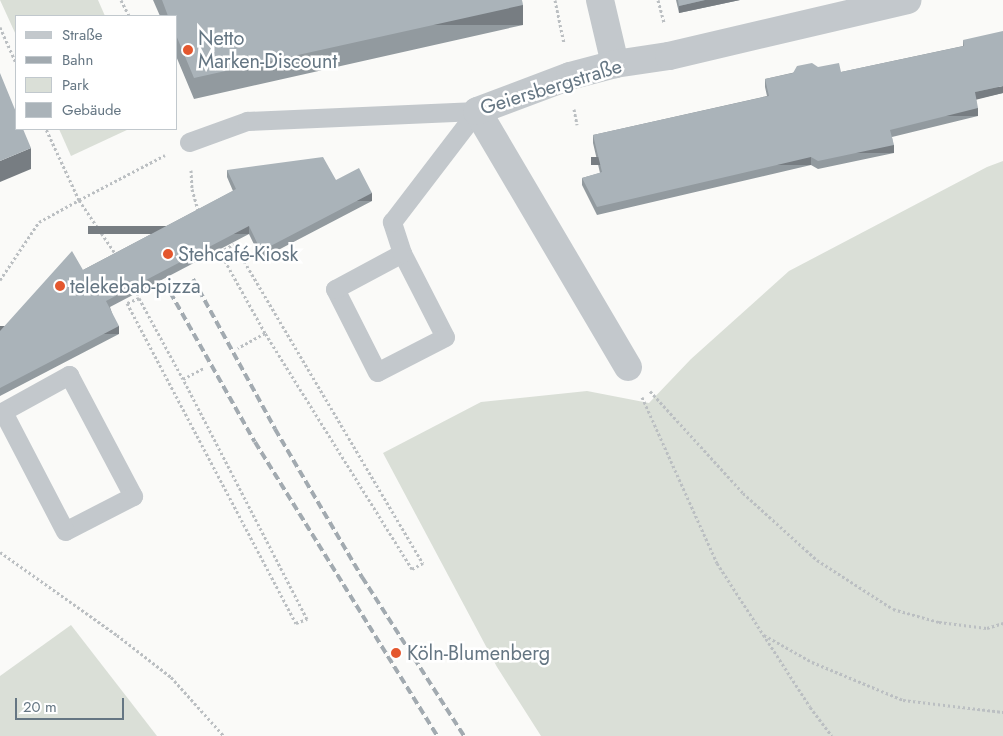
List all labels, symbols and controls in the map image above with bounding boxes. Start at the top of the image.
legend [15,15,178,130]
text: Straße [62,24,102,46]
place label: Netto Marken-Discount [198,26,337,73]
marker: Netto Marken-Discount [182,44,194,56]
text: Bahn [62,49,93,71]
street label: Geiersbergstraße [477,54,625,120]
text: Park [62,74,89,96]
text: Gebäude [62,99,121,121]
place label: Stehcafé-Kiosk [178,242,298,266]
marker: Stehcafé-Kiosk [162,248,174,260]
place label: telekebab-pizza [70,274,201,298]
marker: telekebab-pizza [54,280,66,292]
place label: Köln-Blumenberg [407,641,550,665]
marker: Köln-Blumenberg [389,646,403,660]
scale bar [18,688,126,720]
text: 20 m [23,696,57,718]

